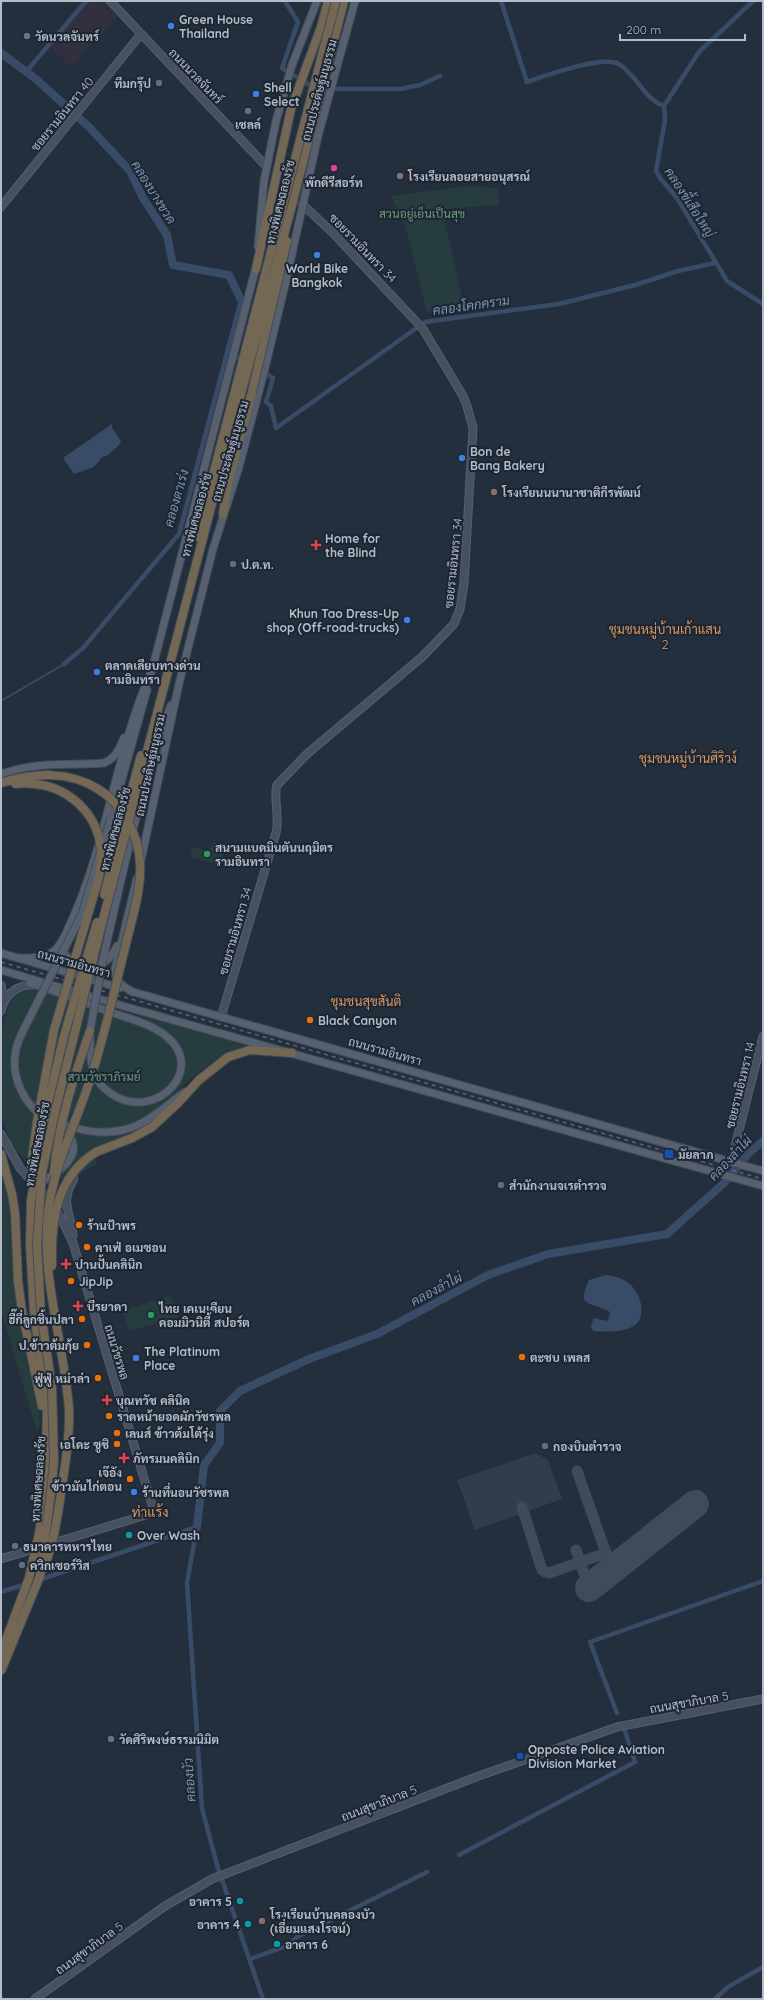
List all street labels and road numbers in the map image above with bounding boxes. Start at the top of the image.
street label: ถนนประดิษฐ์มนูธรรม [298,38,341,143]
street label: ถนนนวลจันทร์ [166,45,226,107]
street label: ซอยรามอินทรา 40 [27,74,97,154]
street label: ทางพิเศษฉลองรัช [262,158,298,246]
street label: ซอยรามอินทรา 34 [326,210,400,286]
street label: ถนนประดิษฐ์มนูธรรม [208,399,253,504]
street label: ทางพิเศษฉลองรัช [178,471,214,559]
street label: ซอยรามอินทรา 34 [441,517,465,609]
street label: ถนนประดิษฐ์มนูธรรม [132,712,169,818]
street label: ทางพิเศษฉลองรัช [97,785,133,873]
street label: ซอยรามอินทรา 34 [215,885,255,977]
street label: ถนนรามอินทรา [36,945,112,981]
street label: ถนนรามอินทรา [347,1033,423,1069]
street label: ซอยรามอินทรา 14 [722,1040,758,1130]
street label: ทางพิเศษฉลองรัช [21,1100,53,1188]
street label: ถนนวัชรพล [101,1323,133,1382]
street label: ทางพิเศษฉลองรัช [28,1435,48,1523]
street label: ถนนสุขาภิบาล 5 [648,1688,730,1718]
street label: ถนนสุขาภิบาล 5 [339,1782,420,1826]
street label: ถนนสุขาภิบาล 5 [52,1918,127,1979]

